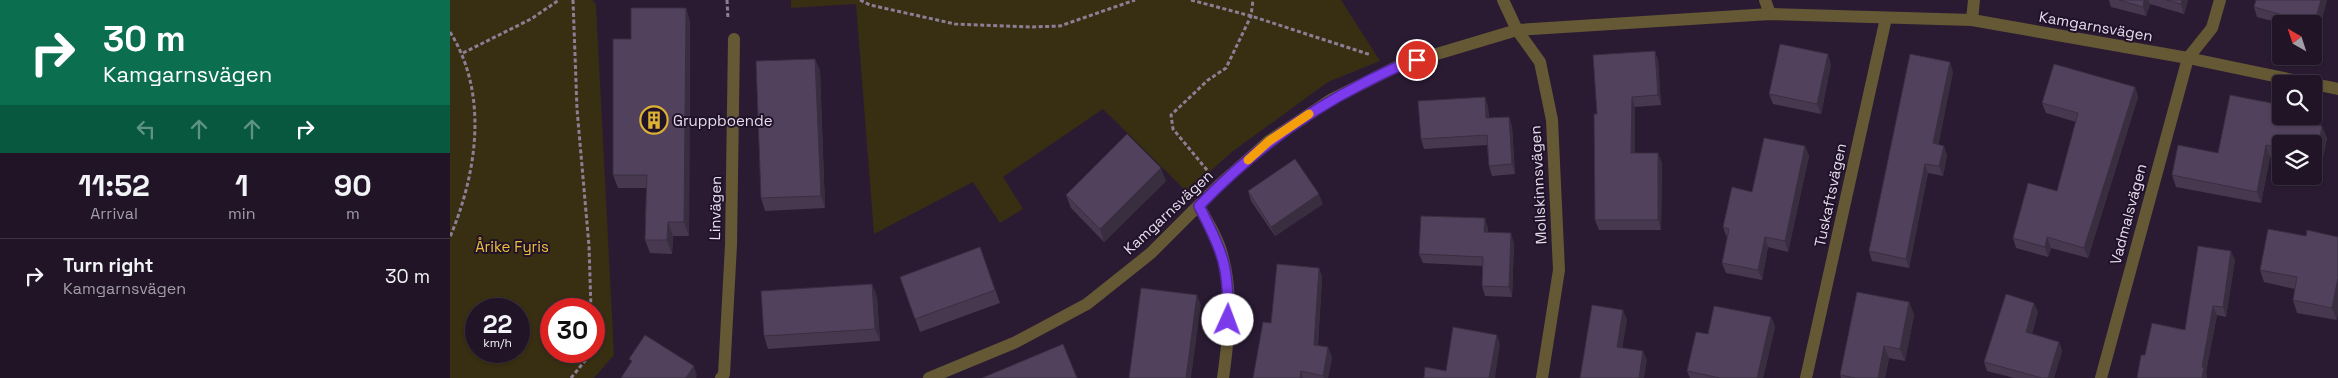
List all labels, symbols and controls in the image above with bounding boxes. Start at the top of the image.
street label: Kamgarnsvägen [2038,7,2154,45]
north arrow [2272,15,2322,65]
map controls [2272,15,2322,185]
text: 30 m [103,17,186,61]
icon: right [20,20,85,85]
pin [1396,39,1438,81]
icon: arrive [1403,46,1431,74]
text: Kamgarnsvägen [103,60,272,88]
button: search [2272,75,2322,125]
building icon: Gruppboende [639,105,669,135]
place label: Gruppboende [673,111,773,130]
icon: left [132,115,160,143]
icon: ahead [185,115,213,143]
icon: ahead [238,115,266,143]
icon: right [291,115,319,143]
street label: Mollskinnsvägen [1525,125,1551,245]
button: layers [2272,135,2322,185]
street label: Tuskaftsvägen [1810,141,1850,249]
street label: Vadmalsvägen [2105,161,2151,267]
text: 11:52 [78,166,150,205]
text: 1 [235,166,249,205]
text: 90 [334,166,372,205]
street label: Kamgarnsvägen [1119,166,1217,258]
street label: Linvägen [705,175,725,241]
text: Arrival [90,203,138,224]
text: min [228,203,256,224]
text: m [346,203,360,224]
park label: Årike Fyris [475,237,549,256]
text: Turn right [63,253,153,278]
icon: right [20,262,48,290]
text: 30 m [385,264,430,289]
text: Kamgarnsvägen [63,278,186,299]
position arrow [1201,293,1253,345]
speed limit sign: 30 [540,298,605,363]
text: 22 [483,308,512,340]
text: km/h [483,335,512,351]

